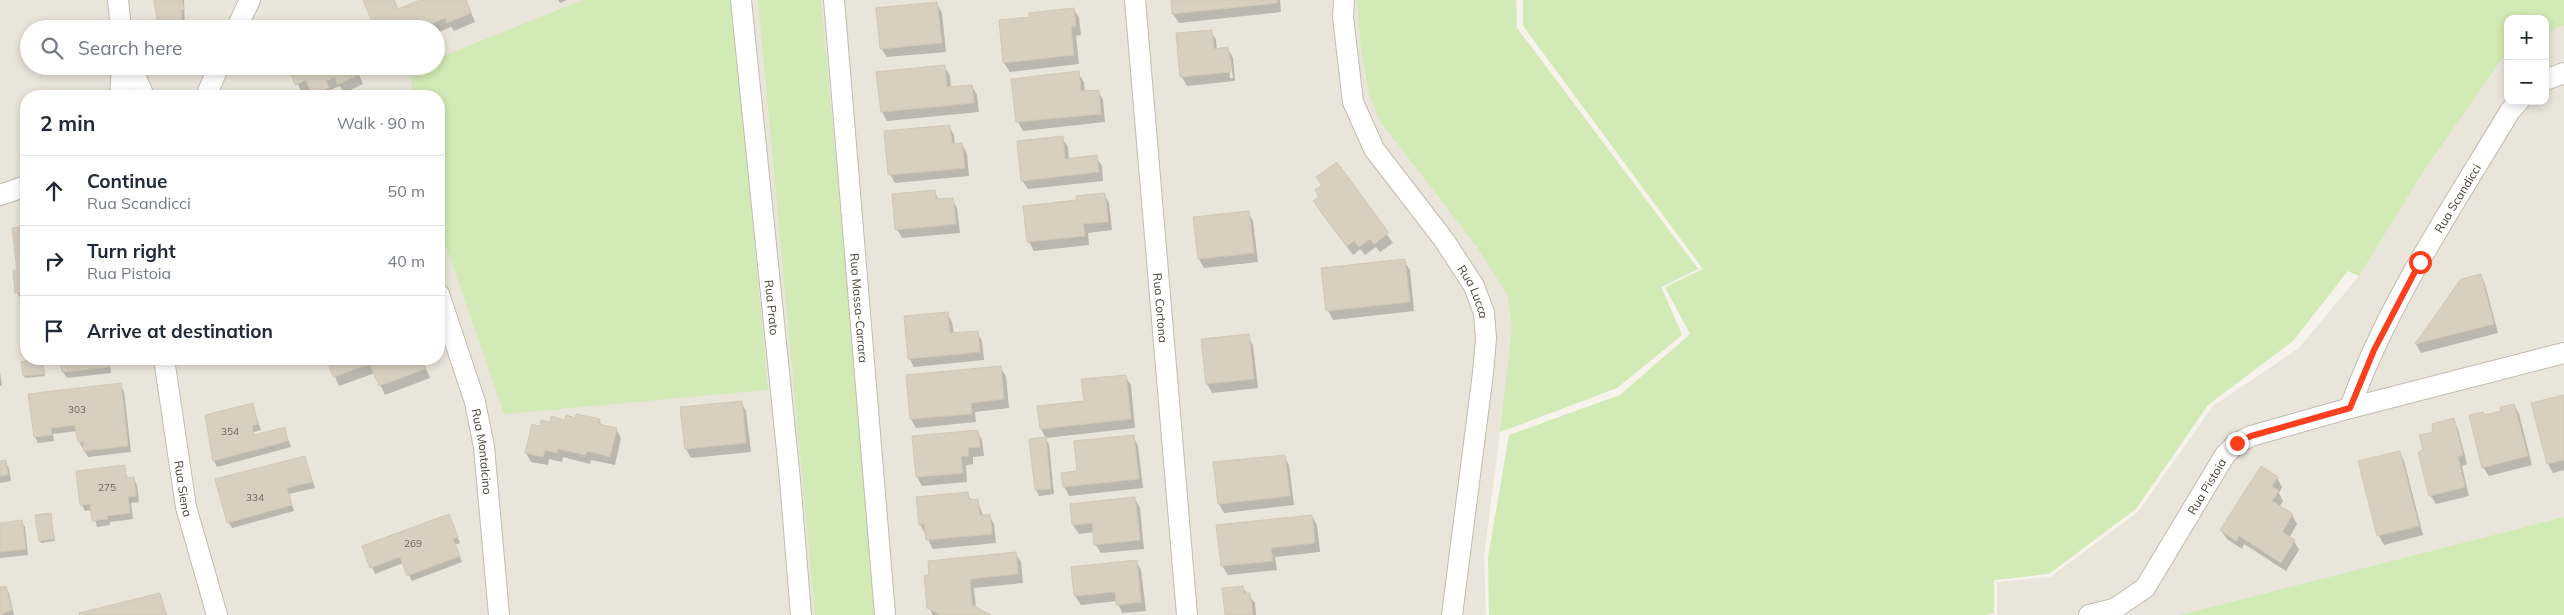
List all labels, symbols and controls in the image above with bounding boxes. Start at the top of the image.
map controls [2504,15,2549,105]
button: + [2504,15,2549,60]
search box [20,20,445,75]
icon: search [38,34,66,62]
text: Search here [78,36,182,60]
button: − [2504,60,2549,105]
text: 2 min [40,110,95,136]
text: Walk · 90 m [337,113,425,133]
street label: Rua Scandicci [2430,161,2484,235]
text: Continue [87,169,167,193]
icon: ahead [40,177,68,205]
text: 50 m [388,181,425,201]
text: Rua Scandicci [87,193,191,213]
text: Turn right [87,239,176,263]
icon: right [40,247,68,275]
text: 40 m [388,251,425,271]
route start [2409,251,2432,274]
street label: Rua Massa-Carrara [848,253,872,363]
street label: Rua Lucca [1455,262,1492,319]
text: Rua Pistoia [87,263,171,283]
street label: Rua Cortona [1151,272,1171,344]
street label: Rua Prato [762,279,783,336]
icon: arrive [40,317,68,345]
text: Arrive at destination [87,319,273,343]
house number: 303 [68,403,86,416]
street label: Rua Montalcino [469,407,496,495]
house number: 354 [221,425,239,438]
route end [2226,432,2249,455]
street label: Rua Pistoia [2184,455,2229,517]
street label: Rua Siena [172,459,196,518]
house number: 275 [98,481,116,494]
house number: 334 [246,491,264,504]
house number: 269 [404,537,422,550]

